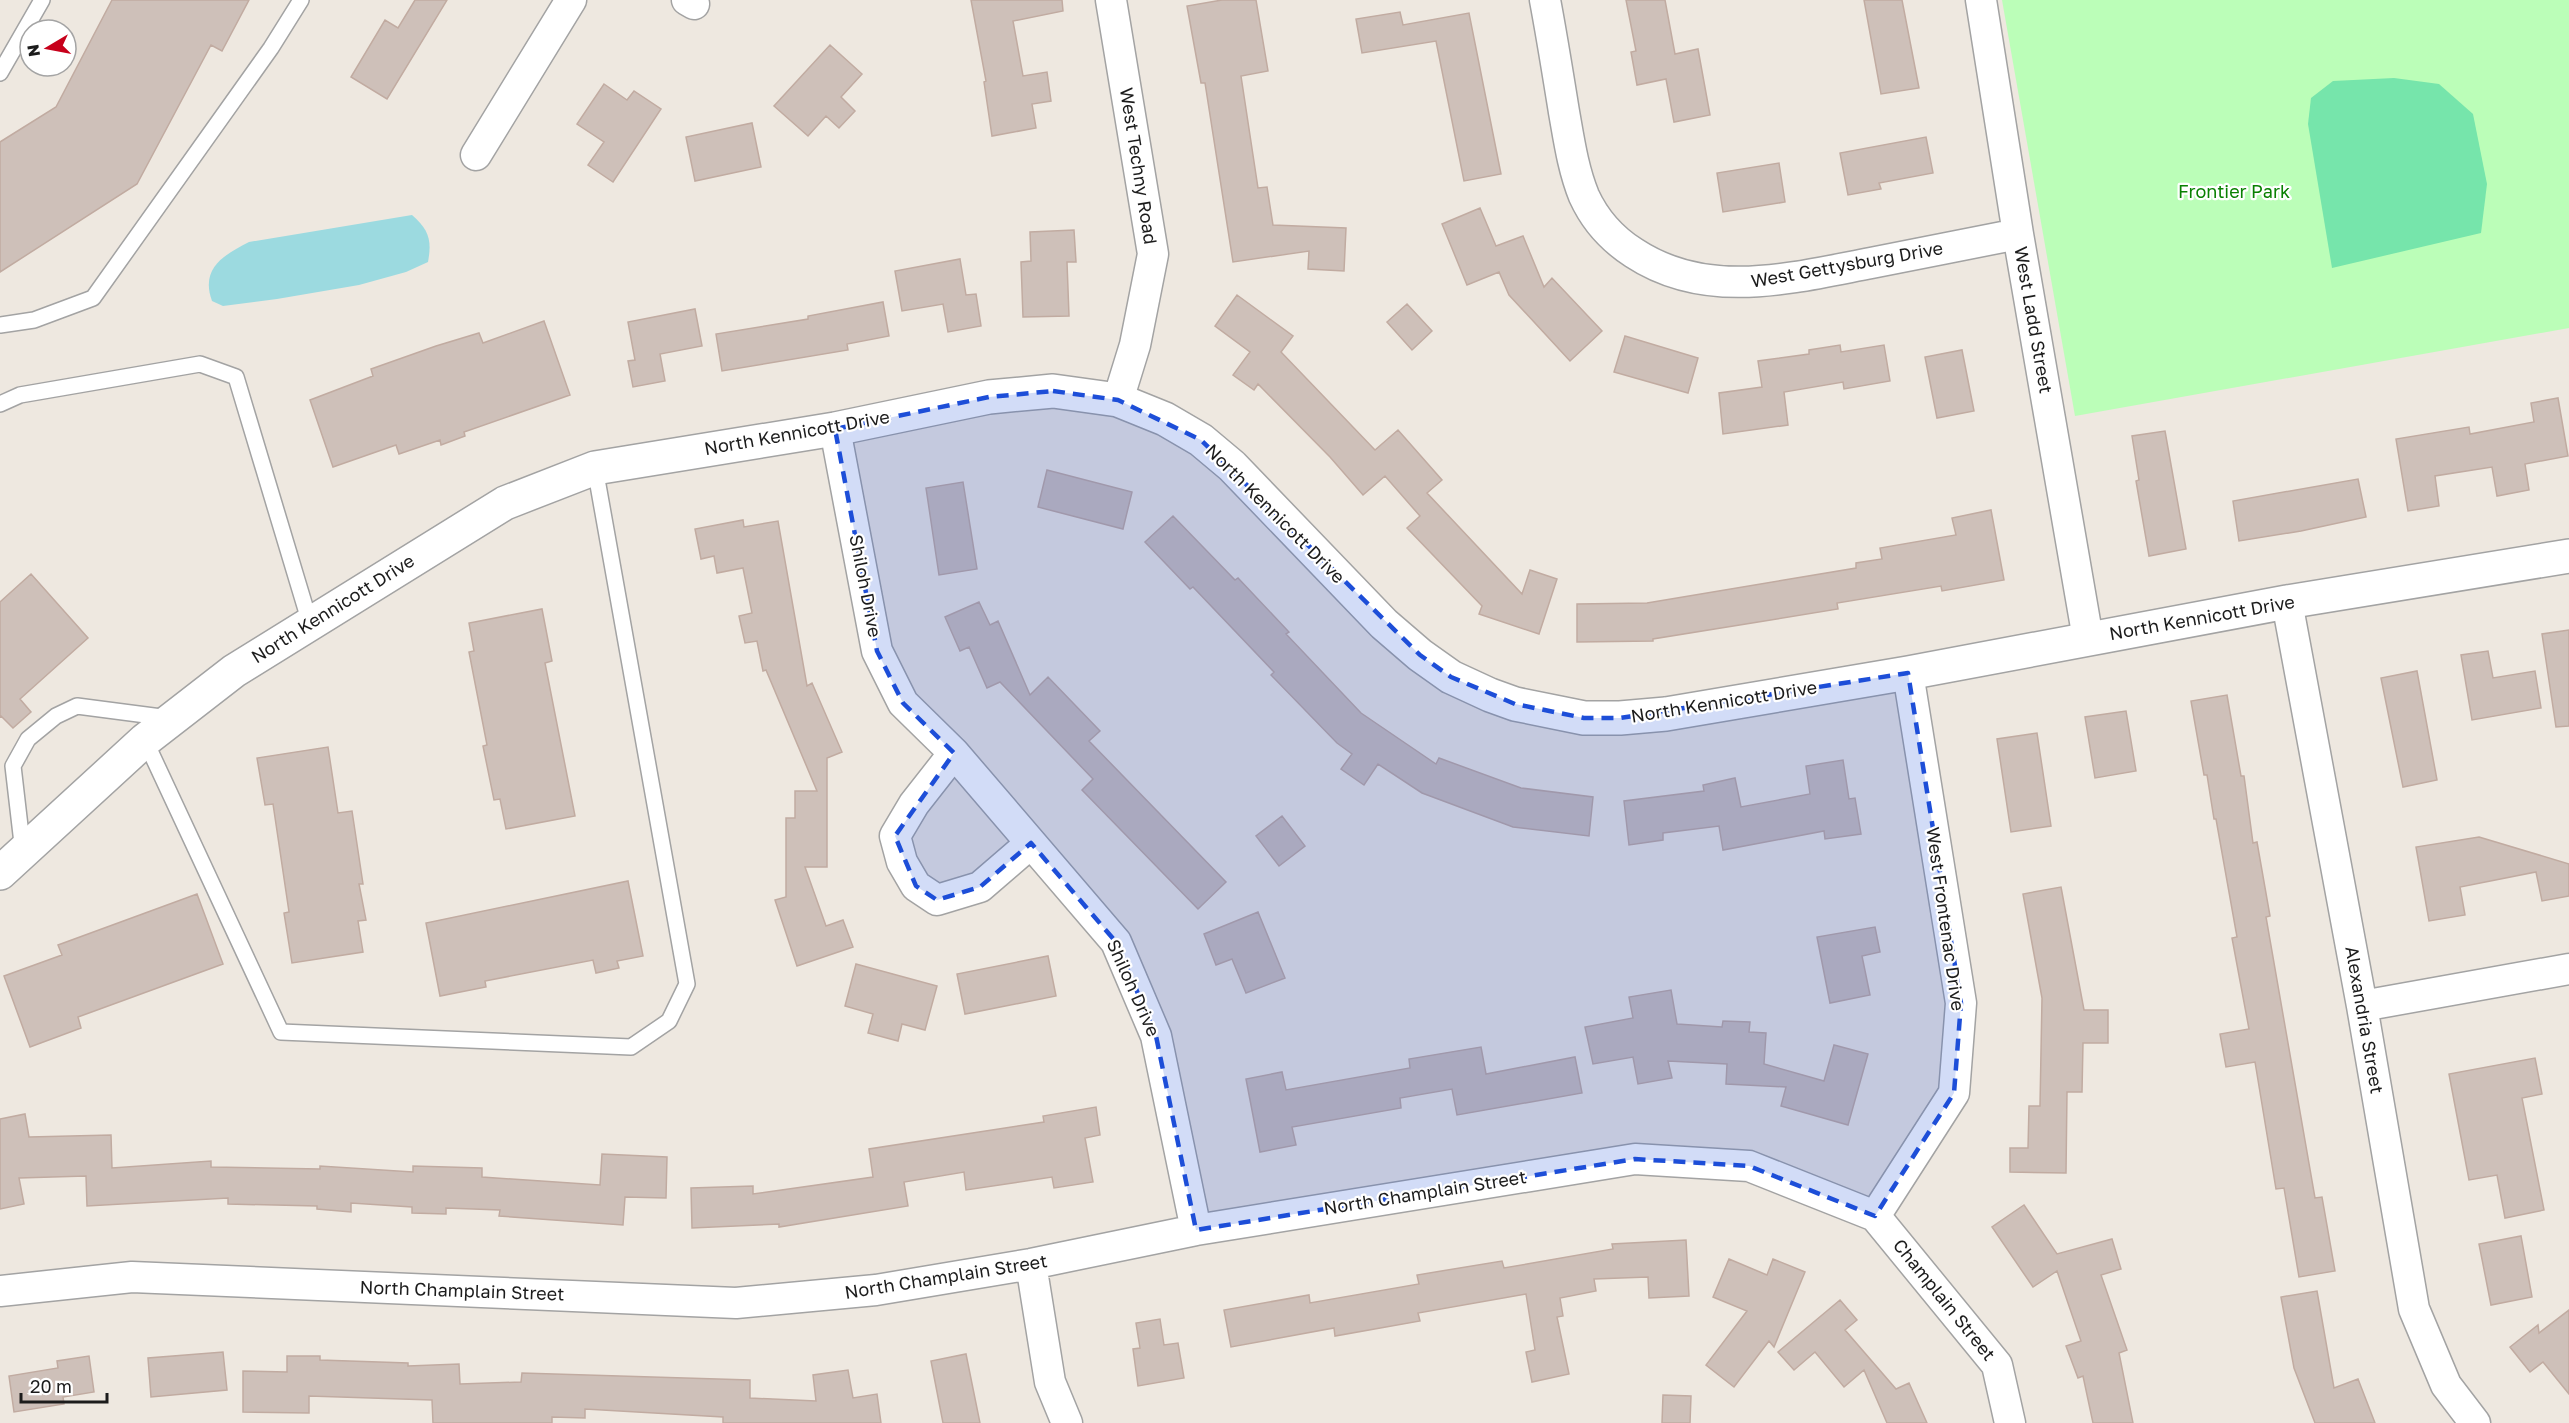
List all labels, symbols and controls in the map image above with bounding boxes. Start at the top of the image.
north arrow [18,18,78,78]
text: N [22,43,44,58]
street label: West Techny Road [1116,86,1162,246]
park label: Frontier Park [2178,180,2290,202]
street label: West Gettysburg Drive [1749,236,1945,292]
street label: West Ladd Street [2010,245,2058,395]
street label: North Kennicott Drive [702,405,891,459]
street label: North Kennicott Drive [1201,439,1350,588]
street label: Shiloh Drive [845,533,887,639]
street label: North Kennicott Drive [247,549,418,667]
street label: North Kennicott Drive [2107,590,2296,644]
street label: North Kennicott Drive [1629,675,1818,727]
street label: West Frontenac Drive [1922,826,1970,1012]
street label: Shiloh Drive [1103,936,1165,1040]
street label: Alexandria Street [2341,944,2389,1095]
street label: North Champlain Street [1322,1165,1528,1219]
street label: Champlain Street [1889,1234,2001,1365]
street label: North Champlain Street [843,1249,1049,1303]
street label: North Champlain Street [359,1275,565,1305]
scale bar [21,1366,106,1404]
text: 20 m [30,1375,72,1397]

